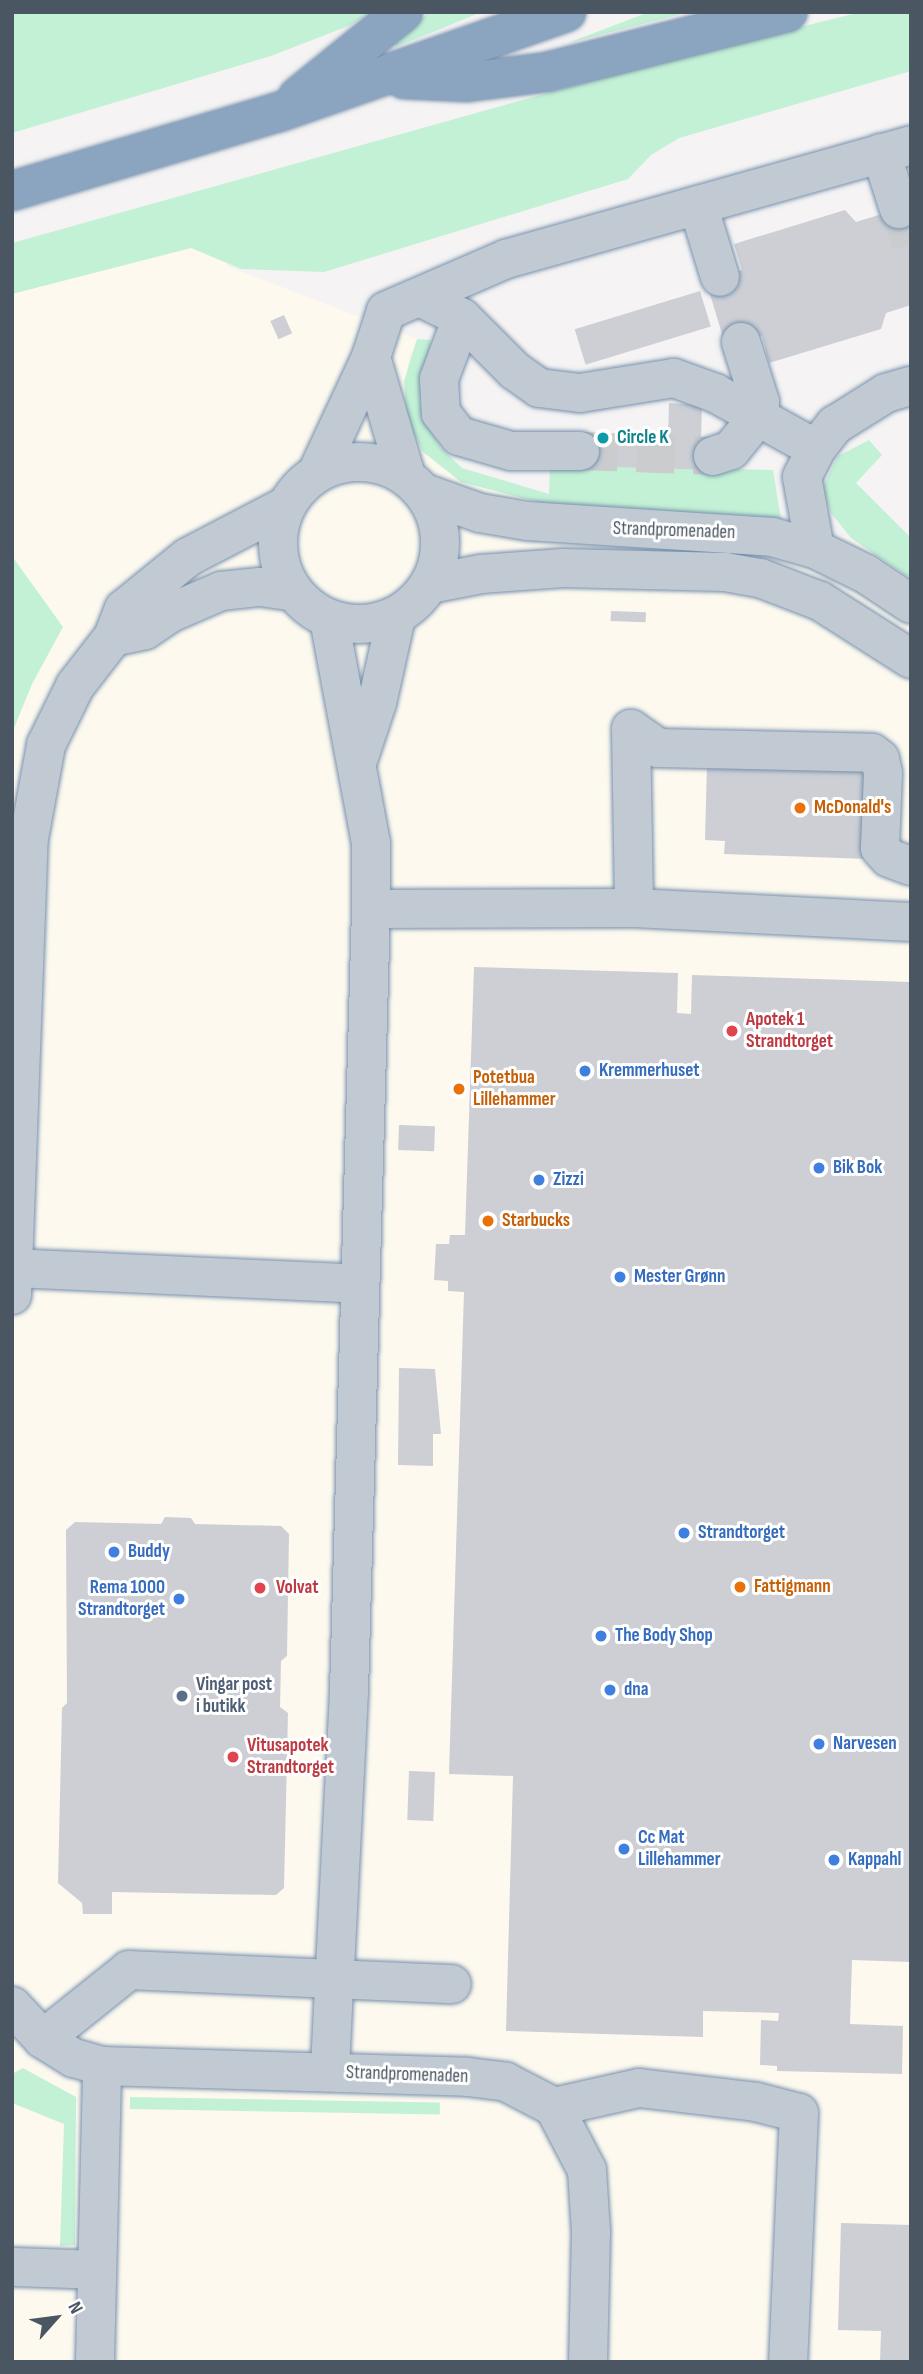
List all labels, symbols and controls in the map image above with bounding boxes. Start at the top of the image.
place label: Circle K [617,427,669,449]
marker: Circle K [595,430,611,446]
street label: Strandpromenaden [612,517,736,545]
place label: McDonald's [814,797,891,819]
marker: McDonald's [792,800,808,816]
place label: Apotek 1 Strandtorget [746,1009,833,1053]
marker: Apotek 1 Strandtorget [724,1023,740,1039]
place label: Kremmerhuset [599,1060,700,1082]
marker: Kremmerhuset [577,1063,593,1079]
place label: Potetbua Lillehammer [473,1067,556,1111]
marker: Potetbua Lillehammer [451,1081,467,1097]
place label: Bik Bok [833,1157,882,1179]
marker: Bik Bok [811,1160,827,1176]
place label: Zizzi [553,1169,584,1191]
marker: Zizzi [531,1172,547,1188]
place label: Starbucks [502,1210,570,1232]
marker: Starbucks [480,1213,496,1229]
place label: Mester Grønn [634,1266,725,1288]
marker: Mester Grønn [612,1269,628,1285]
place label: Strandtorget [698,1522,785,1544]
marker: Strandtorget [676,1525,692,1541]
place label: Buddy [128,1541,170,1563]
marker: Buddy [106,1544,122,1560]
place label: Fattigmann [754,1576,831,1598]
place label: Rema 1000 Strandtorget [78,1577,165,1621]
place label: Volvat [276,1577,318,1599]
marker: Volvat [250,1578,270,1598]
marker: Fattigmann [732,1579,748,1595]
marker: Rema 1000 Strandtorget [171,1591,187,1607]
place label: The Body Shop [615,1625,713,1647]
marker: The Body Shop [593,1628,609,1644]
place label: Vingar post i butikk [196,1674,272,1718]
place label: dna [624,1679,649,1701]
marker: dna [602,1682,618,1698]
marker: Vingar post i butikk [174,1688,190,1704]
place label: Narvesen [833,1733,897,1755]
place label: Vitusapotek Strandtorget [247,1735,334,1779]
marker: Narvesen [811,1736,827,1752]
marker: Vitusapotek Strandtorget [225,1749,241,1765]
place label: Cc Mat Lillehammer [638,1827,721,1871]
marker: Cc Mat Lillehammer [616,1841,632,1857]
place label: Kappahl [848,1849,901,1871]
marker: Kappahl [826,1852,842,1868]
street label: Strandpromenaden [345,2061,469,2089]
north arrow [21,2283,91,2353]
text: N [62,2298,88,2318]

